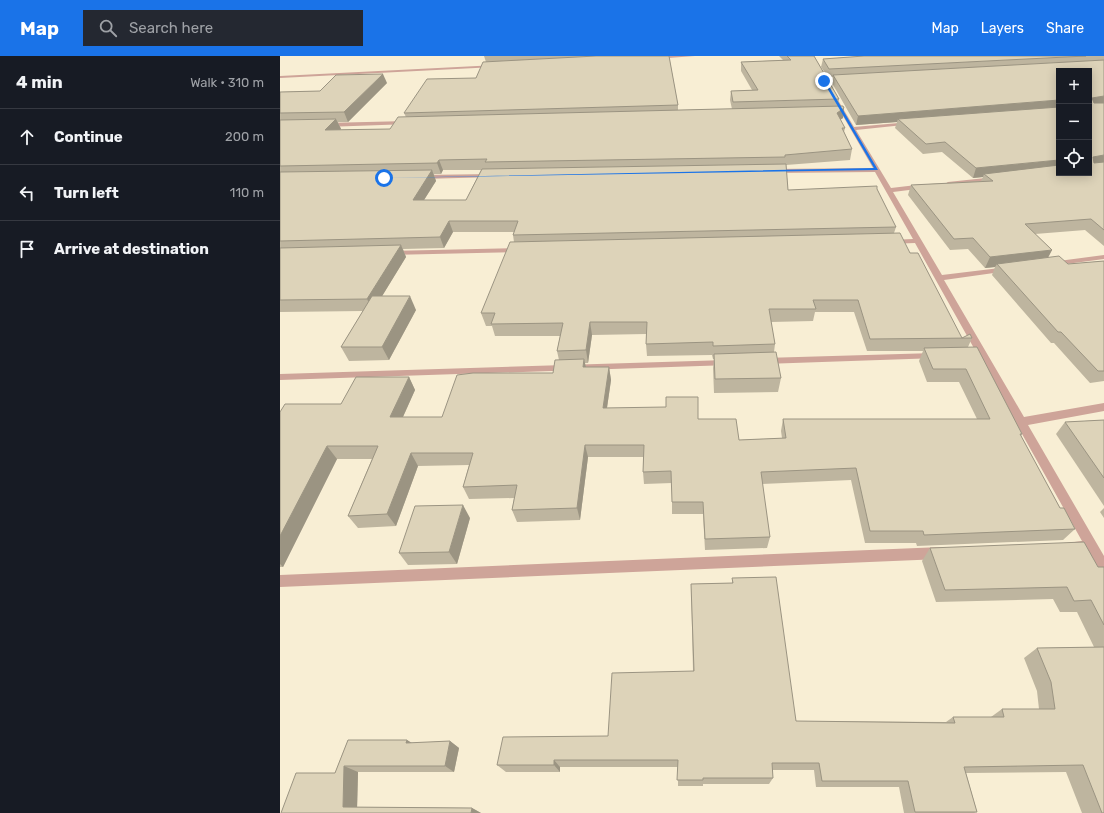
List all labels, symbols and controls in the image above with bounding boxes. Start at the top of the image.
search box [83,10,363,46]
text: Map [20,17,59,40]
icon: search [97,17,119,39]
text: Search here [129,19,213,37]
text: Map [932,20,959,37]
text: Layers [981,20,1024,37]
text: Share [1046,20,1084,37]
map controls [1056,68,1092,176]
button: + [1056,68,1092,104]
text: 4 min [16,72,63,92]
route end [815,72,833,90]
text: Walk · 310 m [190,75,264,90]
button: − [1056,104,1092,140]
icon: ahead [16,126,38,148]
text: Continue [54,128,123,146]
text: 200 m [225,129,264,144]
button: locate [1056,140,1092,176]
route start [375,169,393,187]
icon: left [16,182,38,204]
text: Turn left [54,184,119,202]
text: 110 m [230,185,264,200]
icon: arrive [16,238,38,260]
text: Arrive at destination [54,240,209,258]

